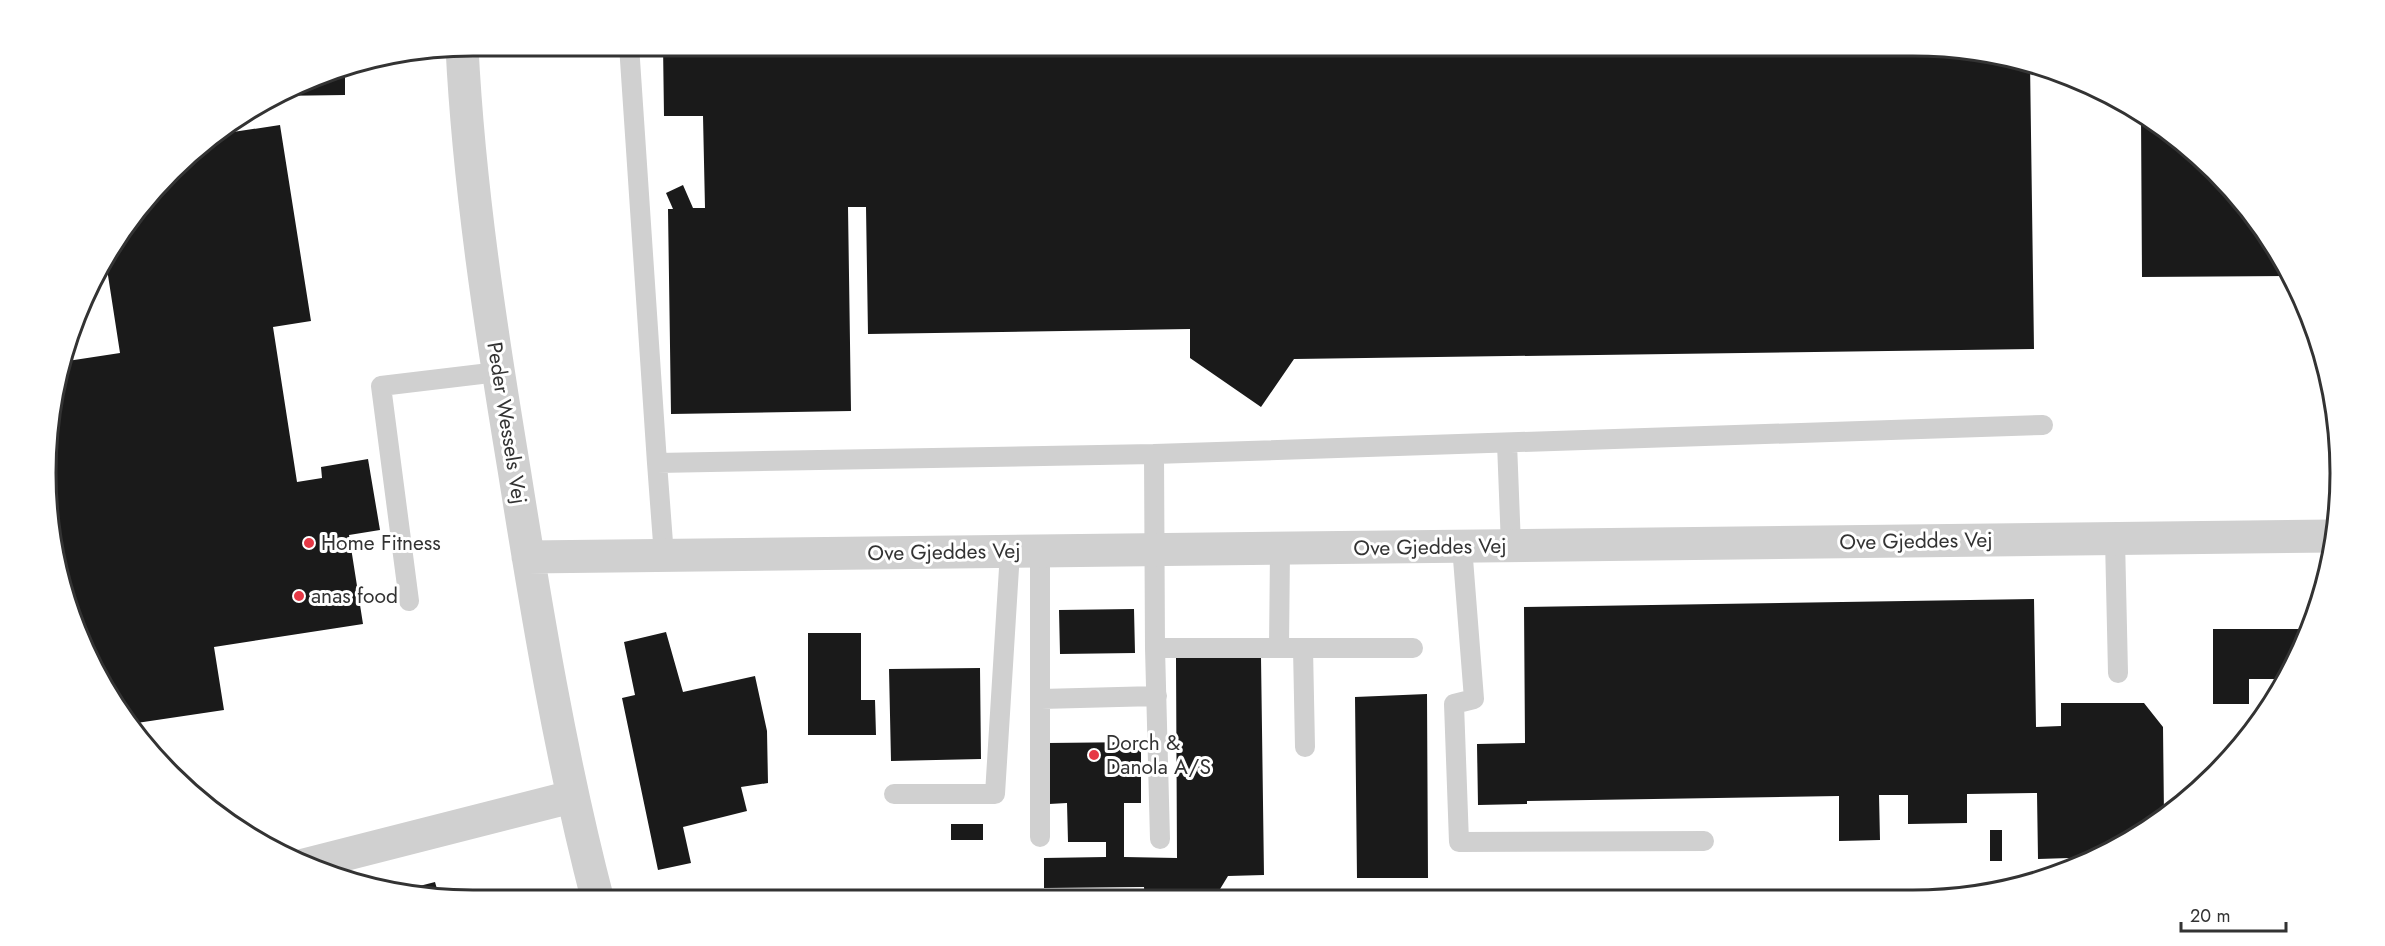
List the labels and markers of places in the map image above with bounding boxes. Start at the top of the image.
place label: Home Fitness [321,528,441,558]
marker: Home Fitness [302,536,316,550]
place label: anas food [311,581,398,611]
marker: anas food [292,589,306,603]
place label: Dorch & Danola A/S [1106,728,1211,782]
marker: Dorch & Danola A/S [1087,748,1101,762]

